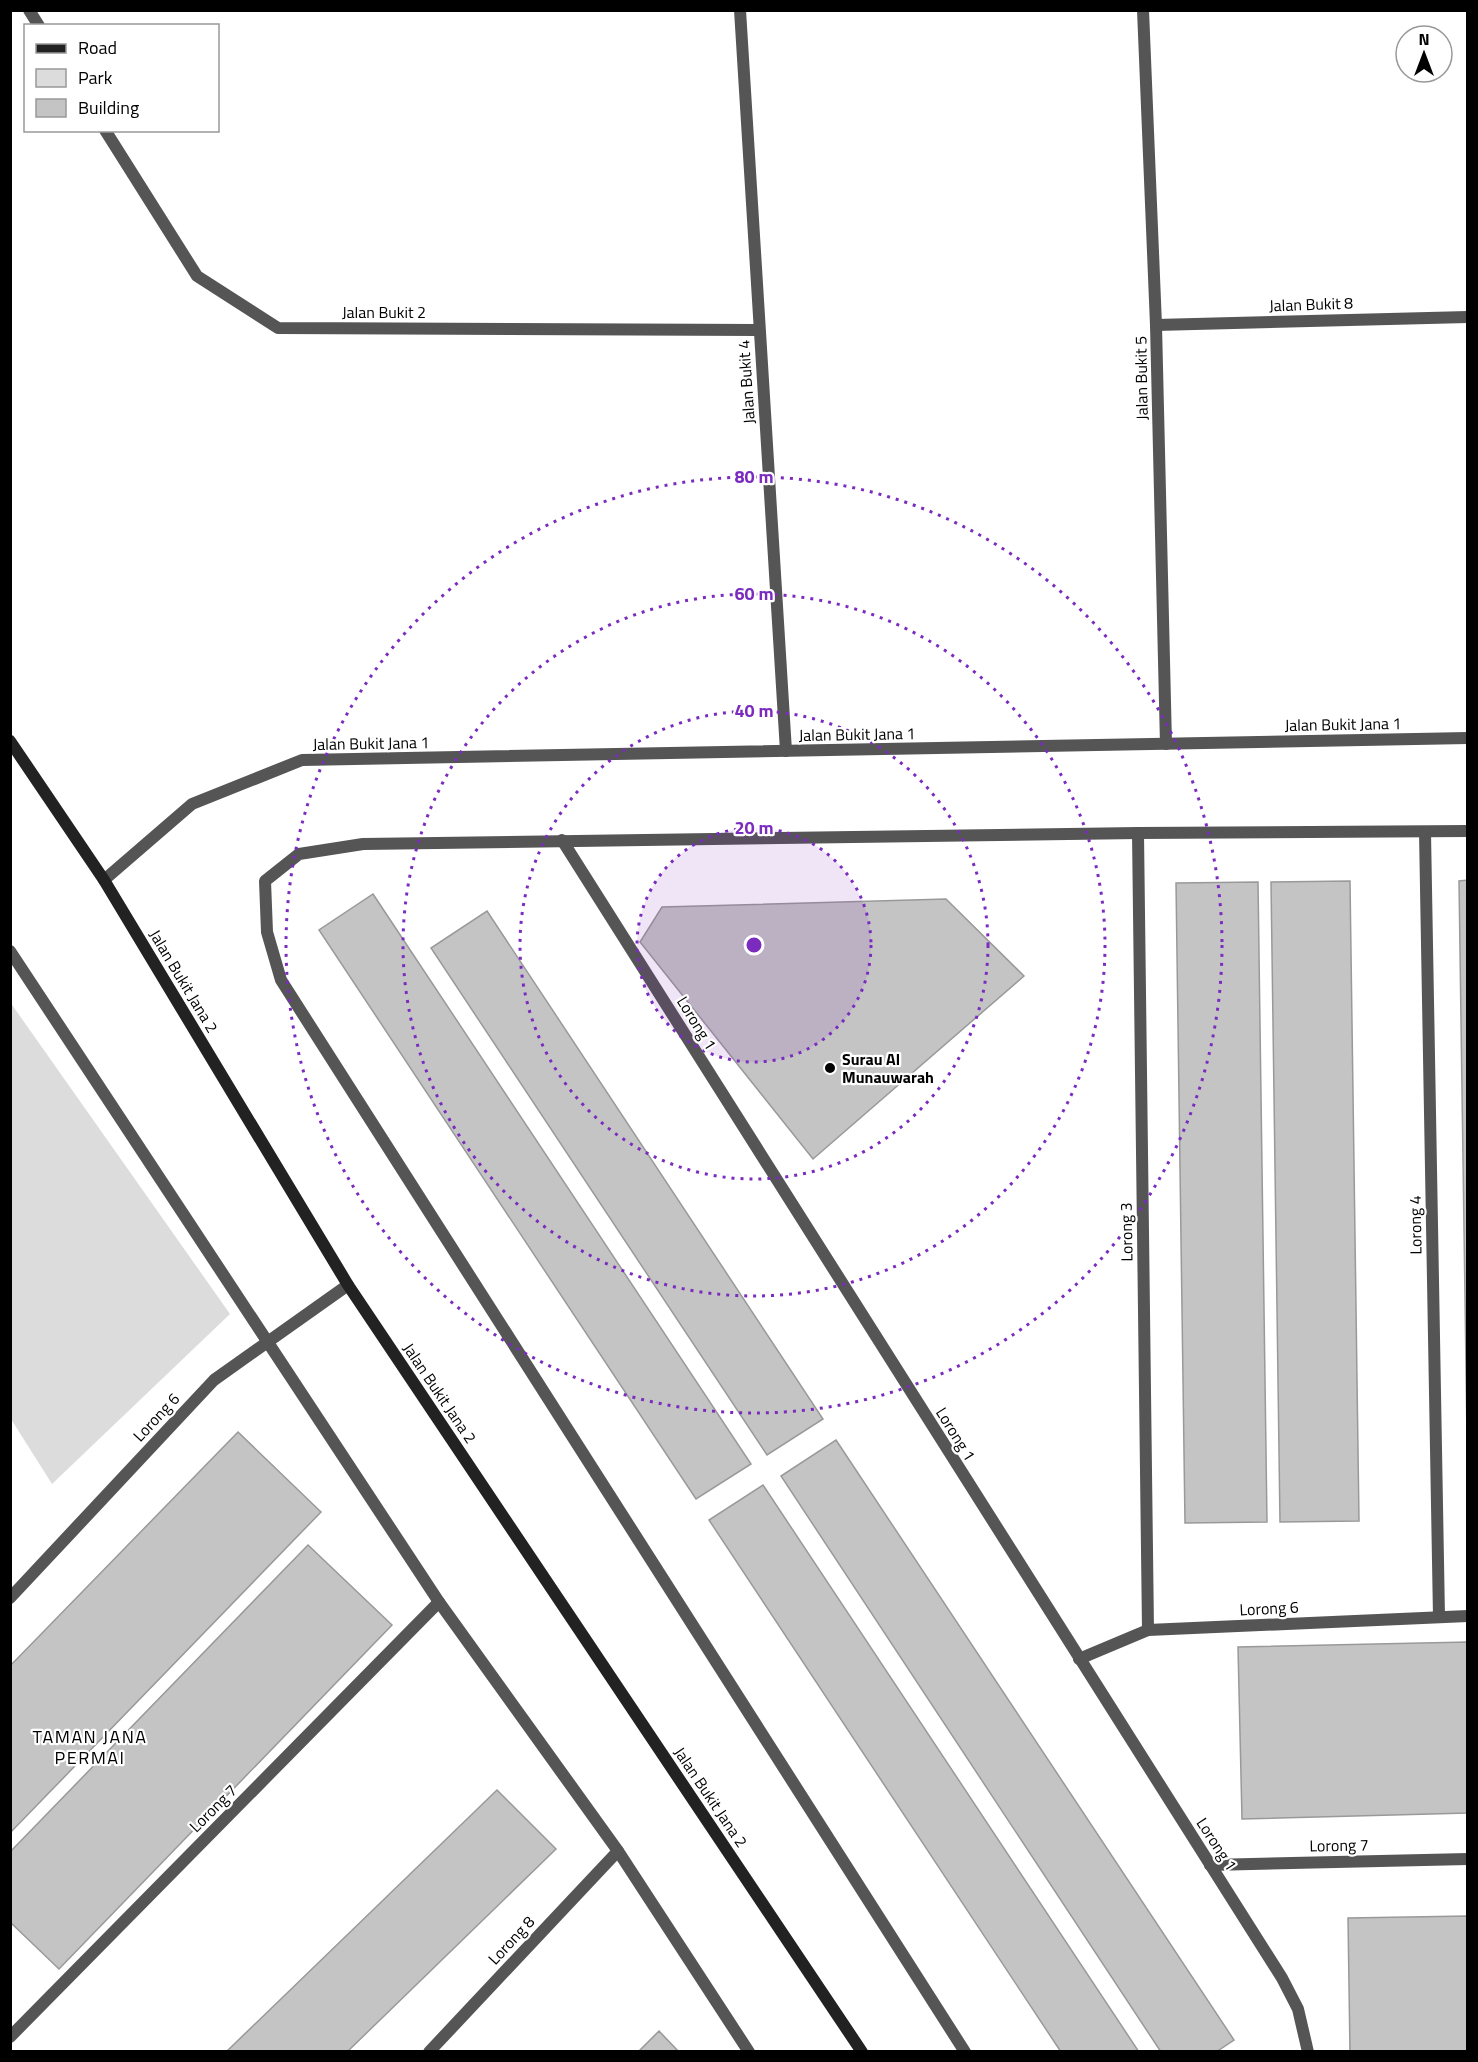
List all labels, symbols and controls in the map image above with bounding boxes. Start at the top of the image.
legend [24,24,219,132]
north arrow [1394,24,1454,84]
text: N [1418,27,1430,51]
text: Road [78,34,117,61]
text: Park [78,64,113,91]
text: Building [78,94,139,121]
street label: Jalan Bukit 8 [1269,291,1353,317]
street label: Jalan Bukit 2 [342,300,426,324]
street label: Jalan Bukit 5 [1128,336,1154,420]
street label: Jalan Bukit 4 [731,339,761,425]
text: 80 m [734,463,774,490]
text: 60 m [734,580,774,607]
text: 40 m [734,697,774,724]
street label: Jalan Bukit Jana 1 [1284,711,1402,737]
street label: Jalan Bukit Jana 1 [798,721,916,747]
street label: Jalan Bukit Jana 1 [312,730,430,756]
text: 20 m [734,814,774,841]
street label: Jalan Bukit Jana 2 [144,925,224,1037]
centre of rings [744,935,764,955]
street label: Lorong 1 [671,992,723,1054]
place label: Surau Al Munauwarah [842,1047,934,1089]
marker: Surau Al Munauwarah [823,1061,837,1075]
street label: Lorong 4 [1402,1195,1428,1255]
street label: Lorong 3 [1113,1202,1139,1262]
street label: Jalan Bukit Jana 2 [397,1338,483,1448]
street label: Lorong 6 [127,1387,185,1447]
street label: Lorong 1 [930,1403,982,1465]
street label: Lorong 6 [1239,1594,1299,1622]
district label: TAMAN JANA PERMAI [32,1723,148,1771]
street label: Jalan Bukit Jana 2 [668,1742,754,1852]
street label: Lorong 7 [184,1779,242,1837]
street label: Lorong 1 [1191,1813,1243,1875]
street label: Lorong 7 [1309,1832,1369,1858]
street label: Lorong 8 [482,1910,540,1970]

